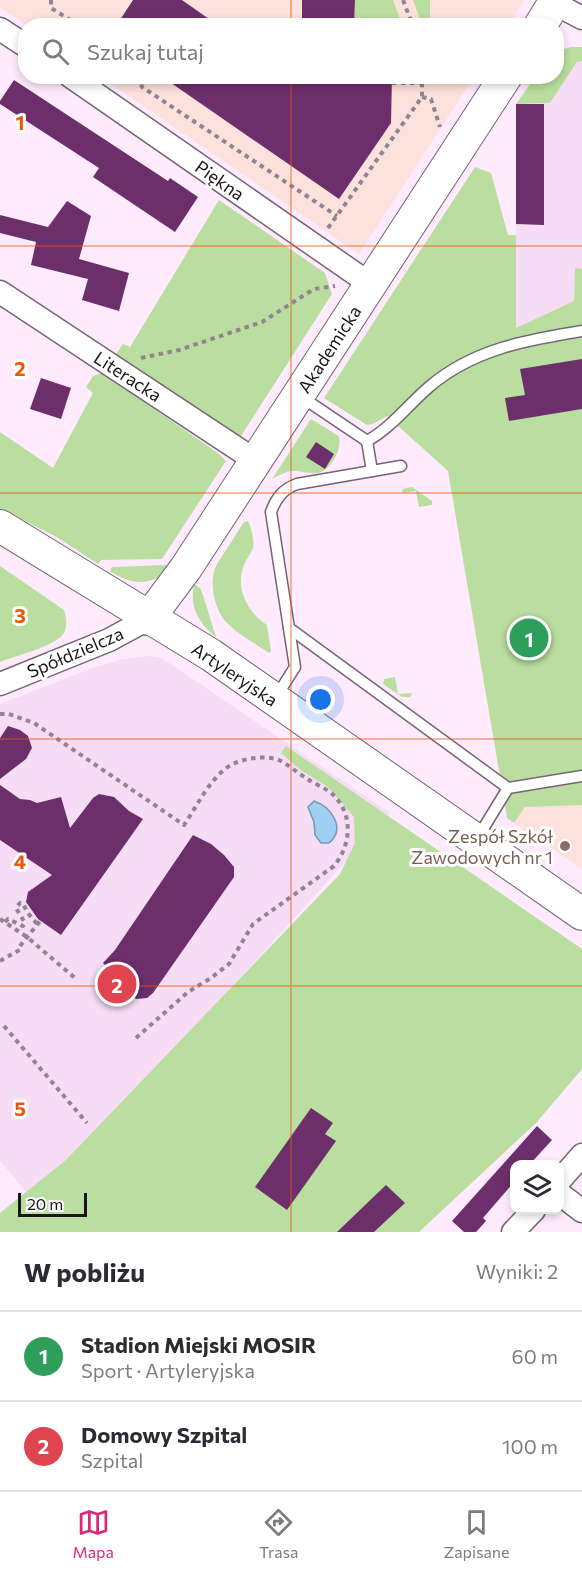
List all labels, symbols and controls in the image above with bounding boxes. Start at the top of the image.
search box [18,18,564,84]
icon: search [39,35,72,68]
text: Szukaj tutaj [87,38,204,65]
text: 1 [15,110,25,134]
street label: Piękna [191,155,249,205]
street label: Akademicka [293,301,365,397]
street label: Literacka [90,346,166,406]
text: 2 [14,356,26,380]
text: 3 [14,603,26,627]
pin: 1 [510,616,548,660]
street label: Spółdzielcza [23,622,127,682]
street label: Artyleryjska [188,637,282,711]
your location [306,685,335,714]
place label: Zespół Szkół Zawodowych nr 1 [411,825,554,868]
marker: Zespół Szkół Zawodowych nr 1 [558,839,572,853]
text: 4 [14,849,26,873]
pin: 2 [98,962,136,1006]
text: 5 [14,1096,26,1120]
map controls [510,1160,564,1214]
button: layers [510,1160,564,1214]
scale bar [18,1190,87,1218]
text: 20 m [27,1194,63,1213]
text: W pobliżu [24,1256,145,1287]
text: Wyniki: 2 [476,1259,558,1283]
text: Stadion Miejski MOSIR [81,1331,316,1358]
text: 1 [39,1344,48,1368]
text: 60 m [512,1344,558,1368]
text: Sport · Artyleryjska [81,1358,255,1382]
text: Domowy Szpital [81,1421,247,1448]
text: 2 [38,1434,49,1458]
text: 100 m [502,1434,558,1458]
text: Szpital [81,1448,143,1472]
tab: Mapa [73,1506,114,1561]
tab: Trasa [259,1506,298,1561]
tab: Zapisane [443,1506,509,1561]

